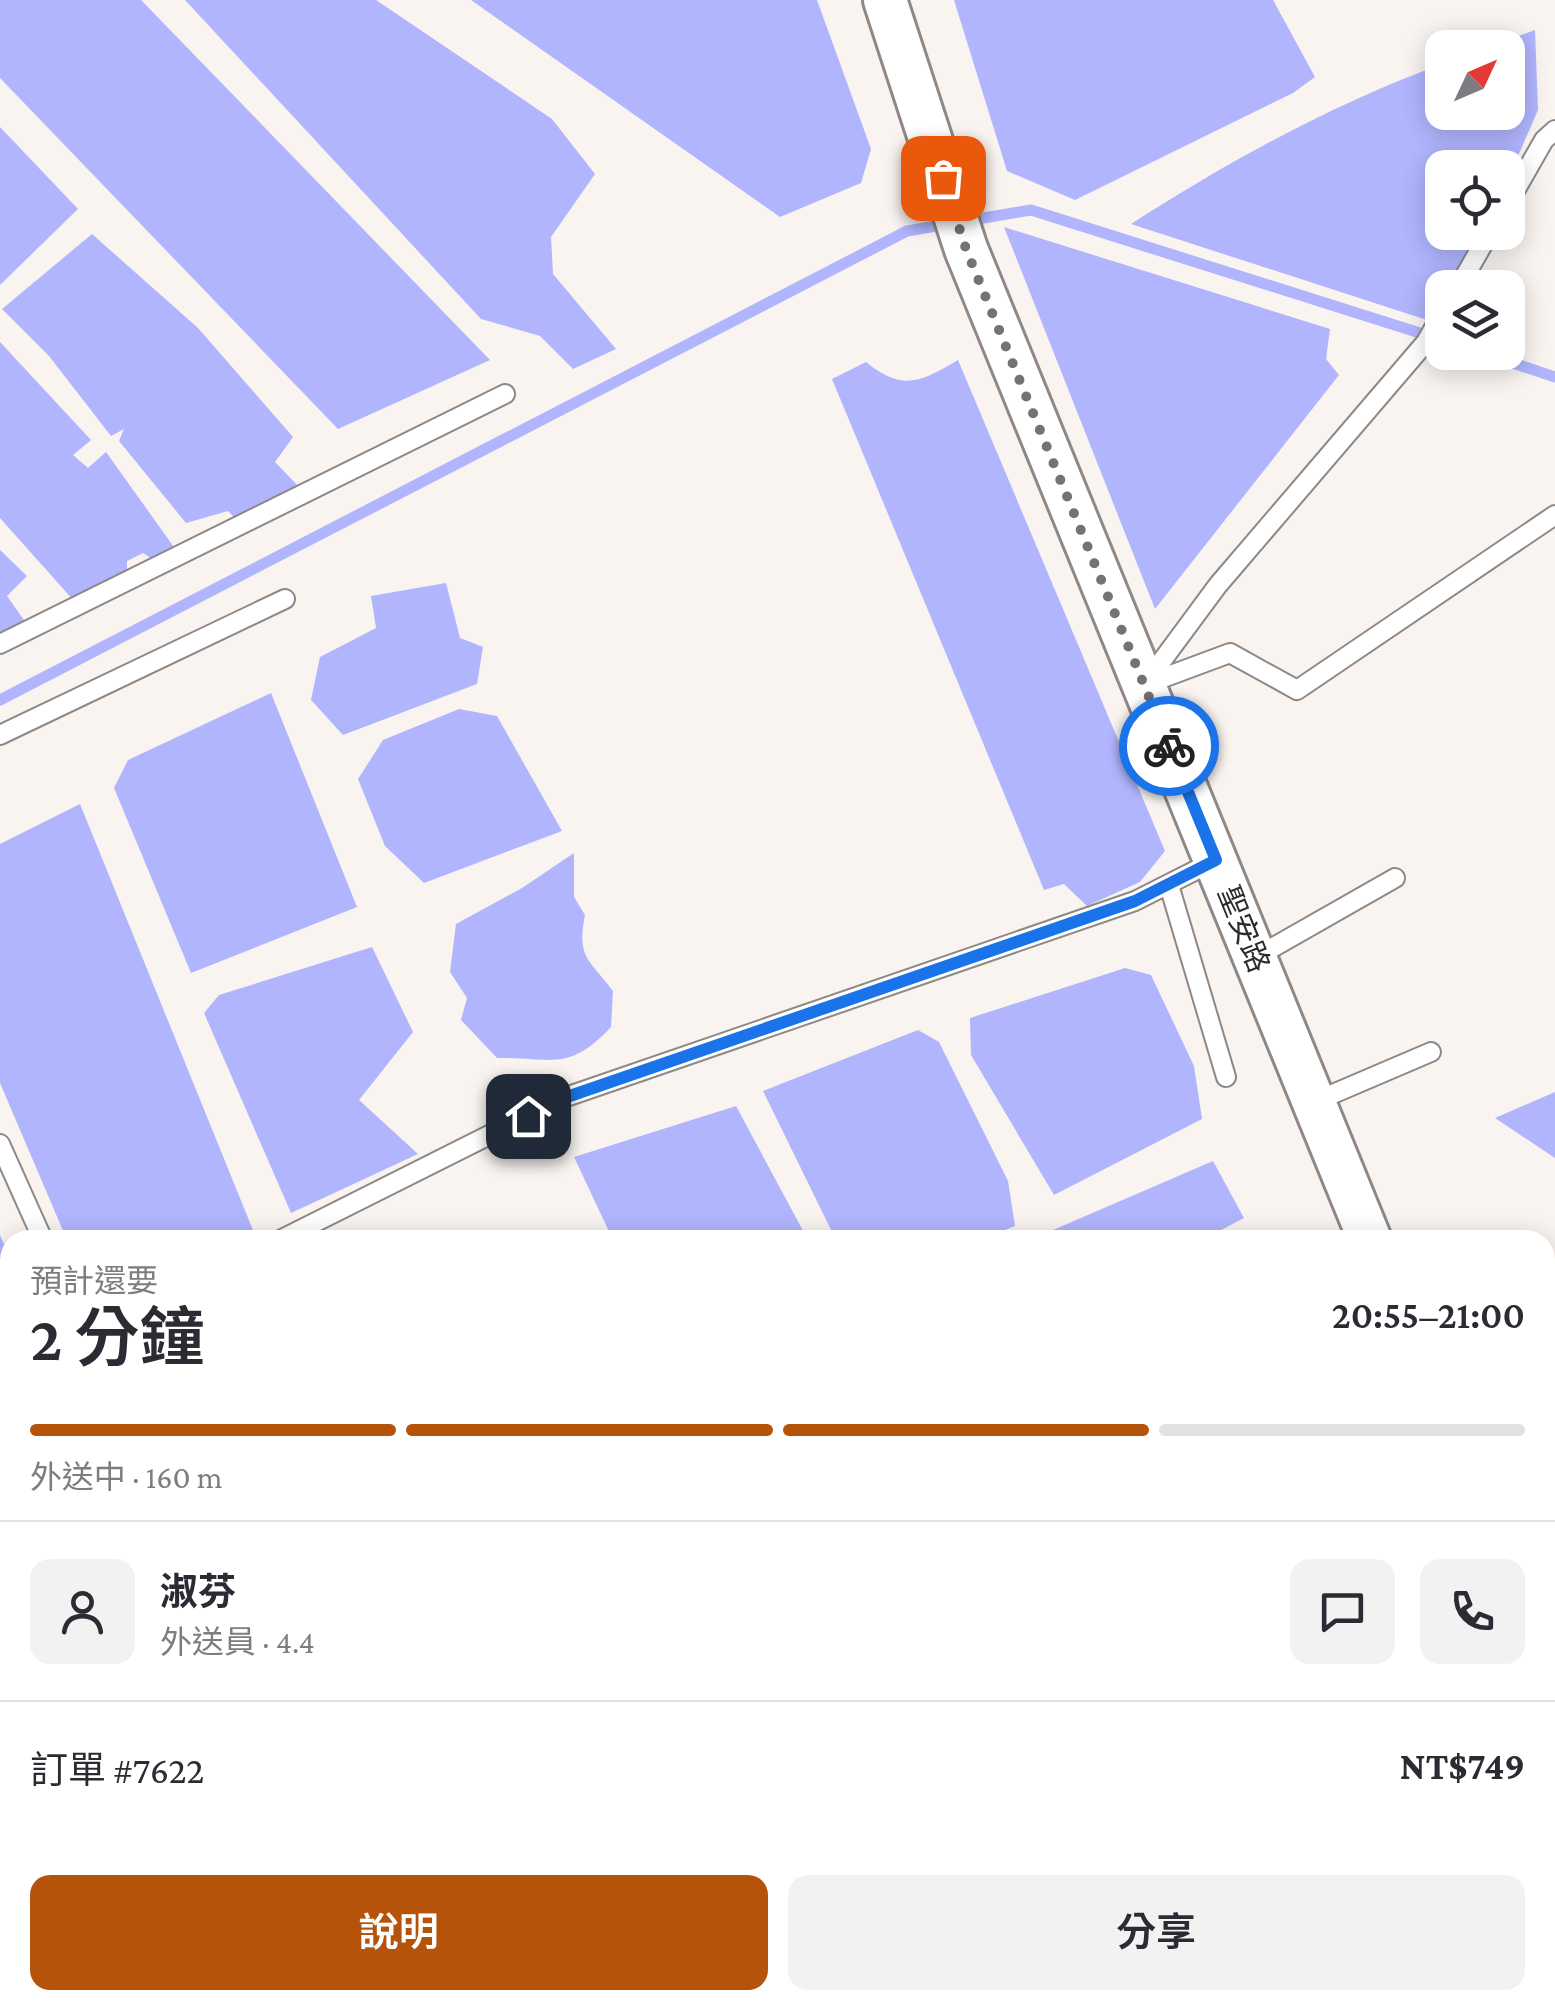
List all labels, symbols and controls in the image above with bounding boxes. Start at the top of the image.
north arrow [1425,30,1525,130]
map controls [1425,30,1525,370]
pin [901,136,986,221]
button: locate [1425,150,1525,250]
icon: bag [916,151,971,206]
button: layers [1425,270,1525,370]
courier [1119,696,1219,796]
icon: bike [1142,719,1197,774]
street label: 聖安路 [1212,881,1276,977]
pin [486,1074,571,1159]
icon: home [501,1089,556,1144]
text: 預計還要 [30,1263,158,1299]
text: 20:55–21:00 [1332,1294,1525,1336]
text: 2 分鐘 [30,1302,205,1374]
text: 外送中 · 160 m [30,1459,222,1495]
button: person [30,1559,135,1664]
button: chat [1290,1559,1395,1664]
button: phone [1420,1559,1525,1664]
text: 淑芬 [160,1571,236,1613]
text: 外送員 · 4.4 [160,1624,315,1660]
text: NT$749 [1400,1745,1525,1787]
text: 訂單 #7622 [30,1749,204,1791]
button: 說明 [30,1875,768,1990]
button: 分享 [788,1875,1525,1990]

